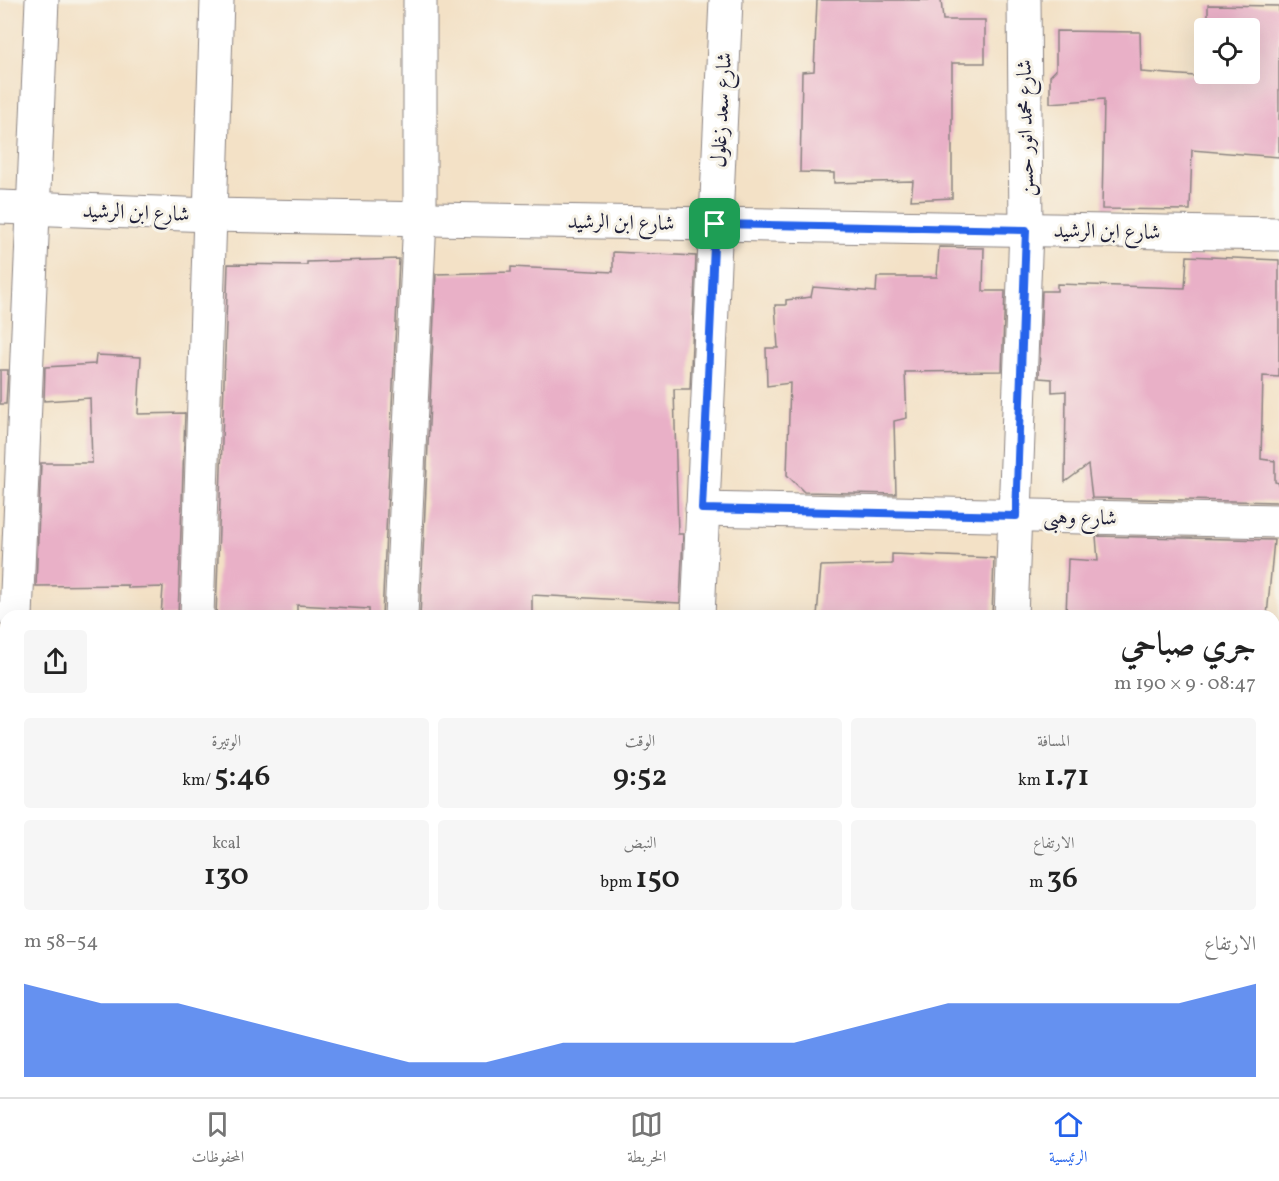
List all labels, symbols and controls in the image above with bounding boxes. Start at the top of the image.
map controls [1194,18,1260,84]
button: locate [1194,18,1260,84]
street label: شارع سعد زغلول [705,52,742,169]
street label: شارع محمد انور حسن [1011,59,1044,197]
street label: شارع ابن الرشيد [82,197,190,232]
pin [689,198,740,249]
icon: arrive [698,207,731,240]
street label: شارع ابن الرشيد [567,208,675,241]
street label: شارع ابن الرشيد [1053,217,1161,250]
street label: شارع وهبى [1043,503,1117,536]
text: جري صباحي [1121,624,1256,670]
button: share [24,630,87,693]
text: 08:47 · 9 × 190 m [1114,670,1256,698]
text: الوتيرة [212,731,241,753]
text: الوقت [625,731,655,753]
text: المسافة [1037,731,1070,753]
text: 5:46 [214,756,270,798]
text: 9:52 [613,756,667,798]
text: 1.71 [1044,756,1089,798]
text: /km [182,770,214,792]
text: km [1018,770,1044,792]
text: kcal [212,833,241,855]
text: النبض [624,833,657,855]
text: الارتفاع [1033,833,1074,855]
text: 130 [204,855,249,897]
text: 150 [636,858,680,900]
text: 36 [1047,858,1078,900]
text: bpm [600,872,636,894]
text: m [1029,872,1047,894]
text: 54–58 m [24,928,98,956]
text: الارتفاع [1204,931,1256,959]
tab: المحفوظات [191,1108,244,1172]
tab: الخريطة [627,1108,666,1172]
tab: الرئيسية [1049,1108,1088,1172]

